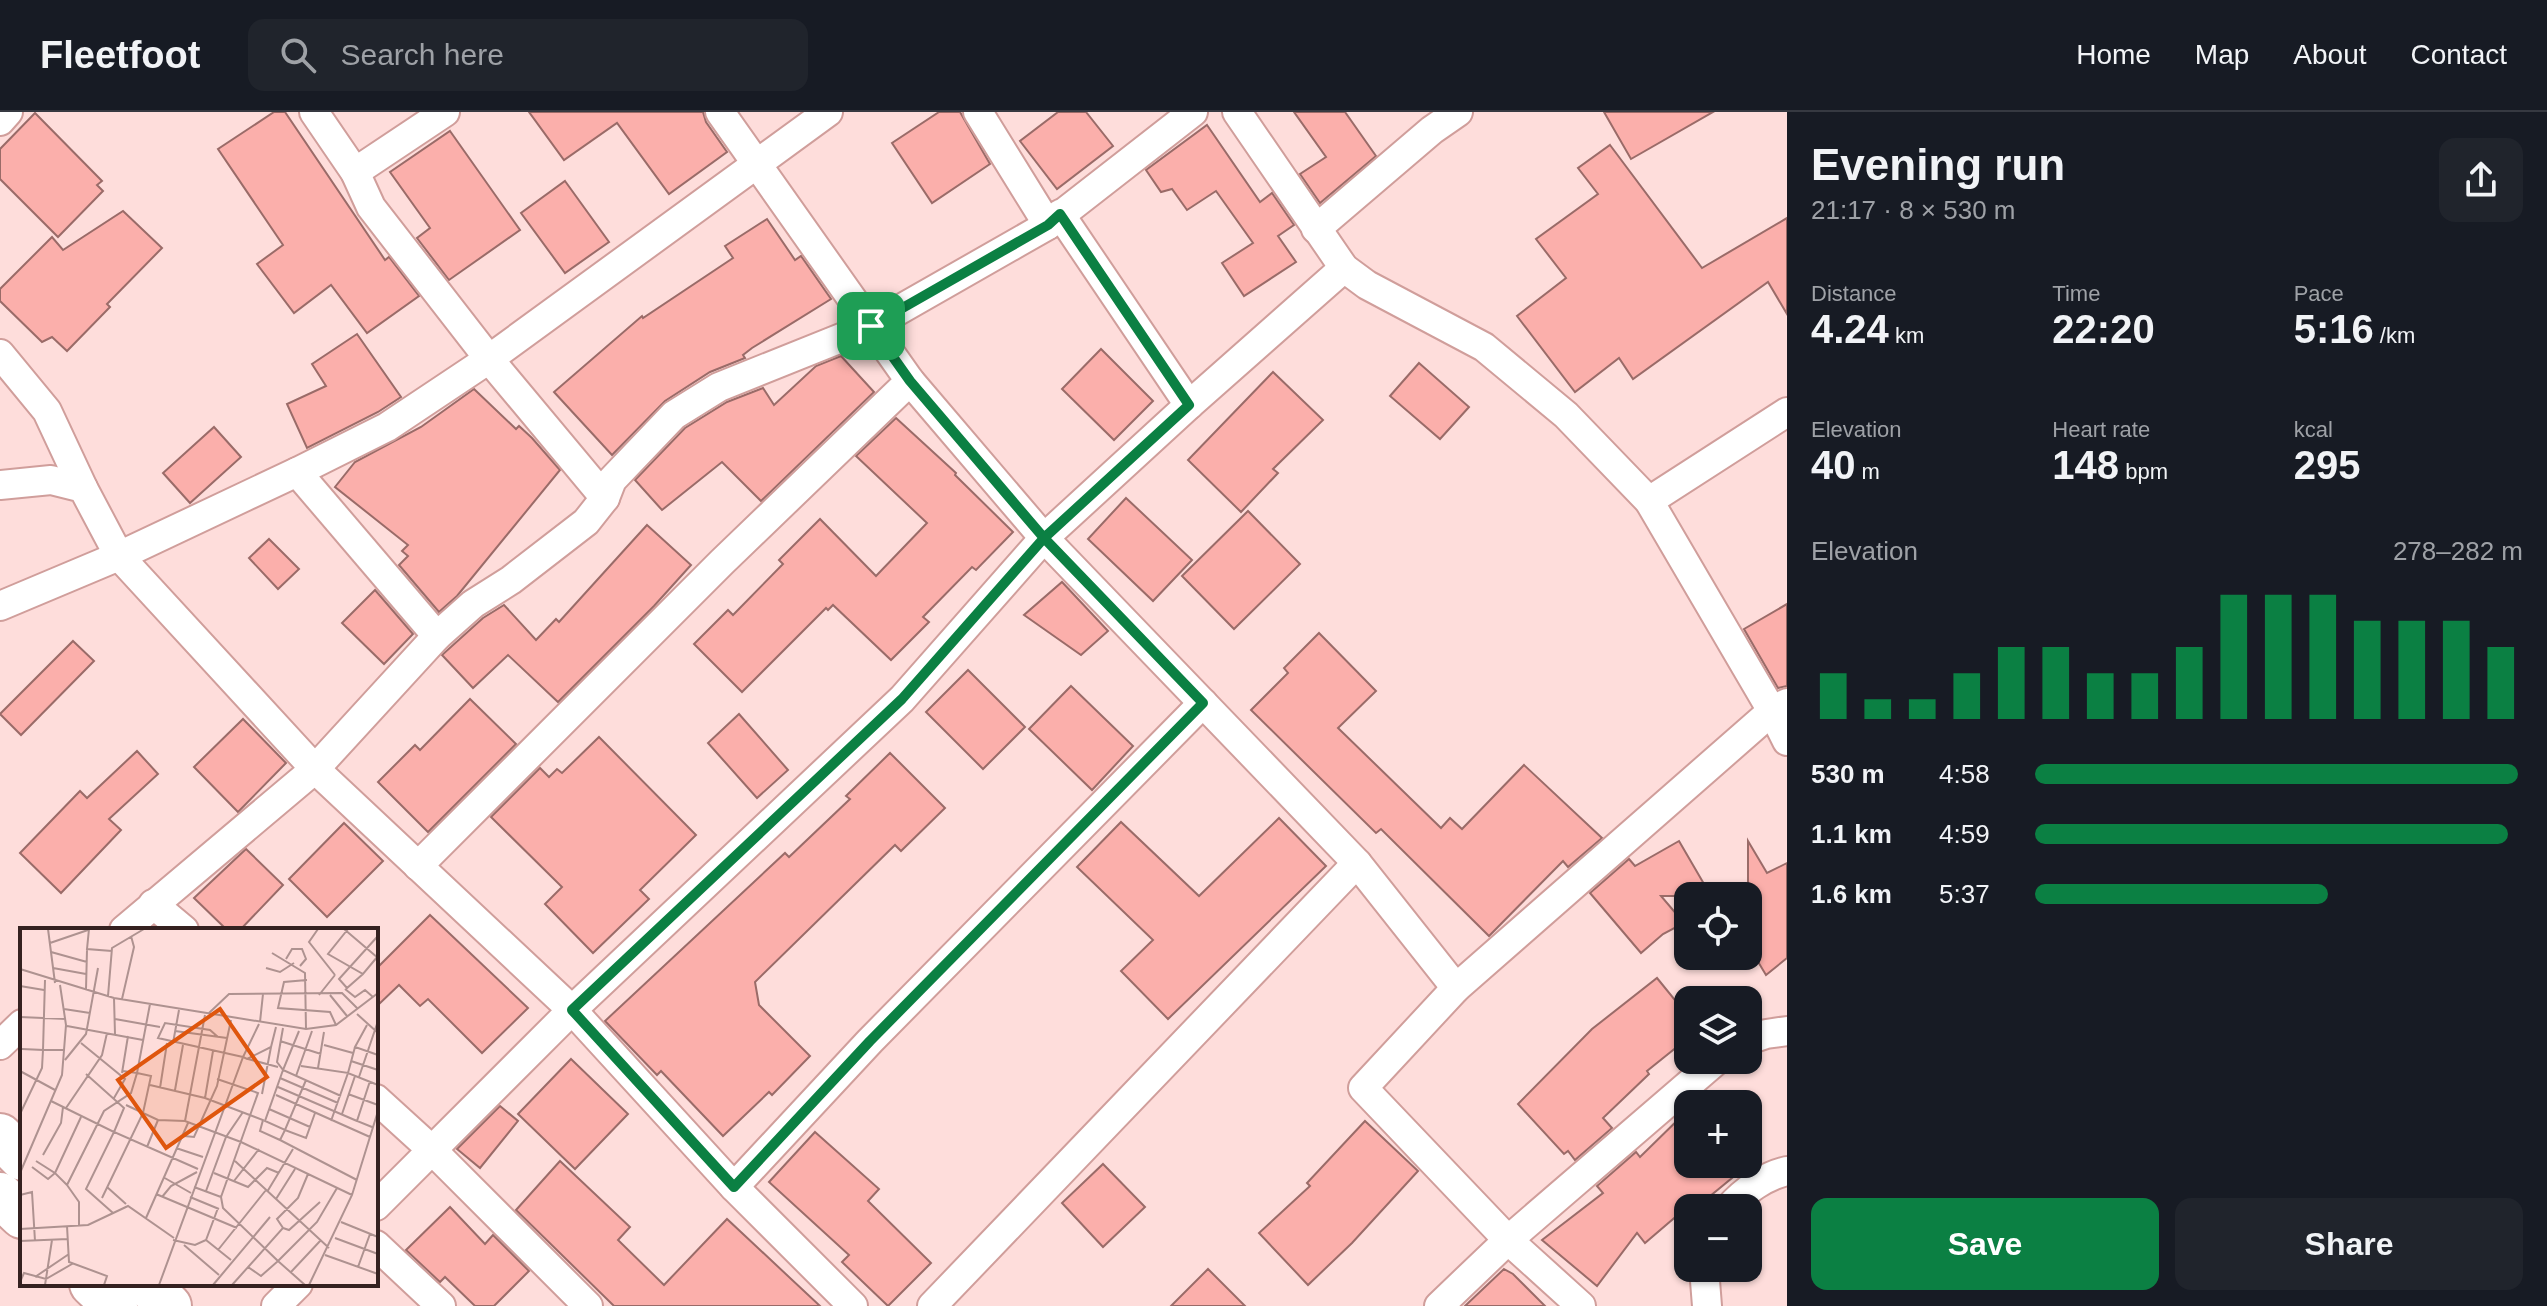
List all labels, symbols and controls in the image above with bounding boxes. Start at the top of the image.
search box [248,19,808,91]
icon: search [276,33,320,77]
text: Fleetfoot [40,34,200,76]
text: Search here [340,38,504,71]
text: Home [2076,39,2151,70]
text: Map [2195,39,2249,70]
text: About [2293,39,2367,70]
text: Contact [2411,39,2507,70]
button: share [2439,138,2523,222]
text: Evening run [1811,140,2065,189]
text: 21:17 · 8 × 530 m [1811,195,2016,225]
text: Distance [1811,281,1897,306]
text: Time [2052,281,2100,306]
text: Pace [2294,281,2344,306]
pin [837,292,905,360]
icon: arrive [849,304,893,348]
text: 4.24 [1811,307,1889,351]
text: 22:20 [2052,307,2155,351]
text: 5:16 [2294,307,2374,351]
text: km [1889,323,1924,348]
text: /km [2374,323,2415,348]
text: Elevation [1811,417,1902,442]
text: Heart rate [2052,417,2150,442]
text: kcal [2294,417,2333,442]
text: 40 [1811,443,1856,487]
text: 148 [2052,443,2119,487]
text: 295 [2294,443,2360,487]
text: m [1856,459,1880,484]
text: bpm [2119,459,2168,484]
text: Elevation [1811,536,1918,566]
text: 278–282 m [2393,536,2523,566]
text: 530 m [1811,759,1885,789]
text: 4:58 [1939,759,1990,789]
text: 1.1 km [1811,819,1892,849]
text: 4:59 [1939,819,1990,849]
text: 1.6 km [1811,879,1892,909]
text: 5:37 [1939,879,1990,909]
map controls [1674,882,1762,1282]
button: locate [1674,882,1762,970]
inset map [20,928,378,1286]
button: layers [1674,986,1762,1074]
button: + [1674,1090,1762,1178]
button: − [1674,1194,1762,1282]
button: Save [1811,1198,2159,1290]
button: Share [2175,1198,2523,1290]

